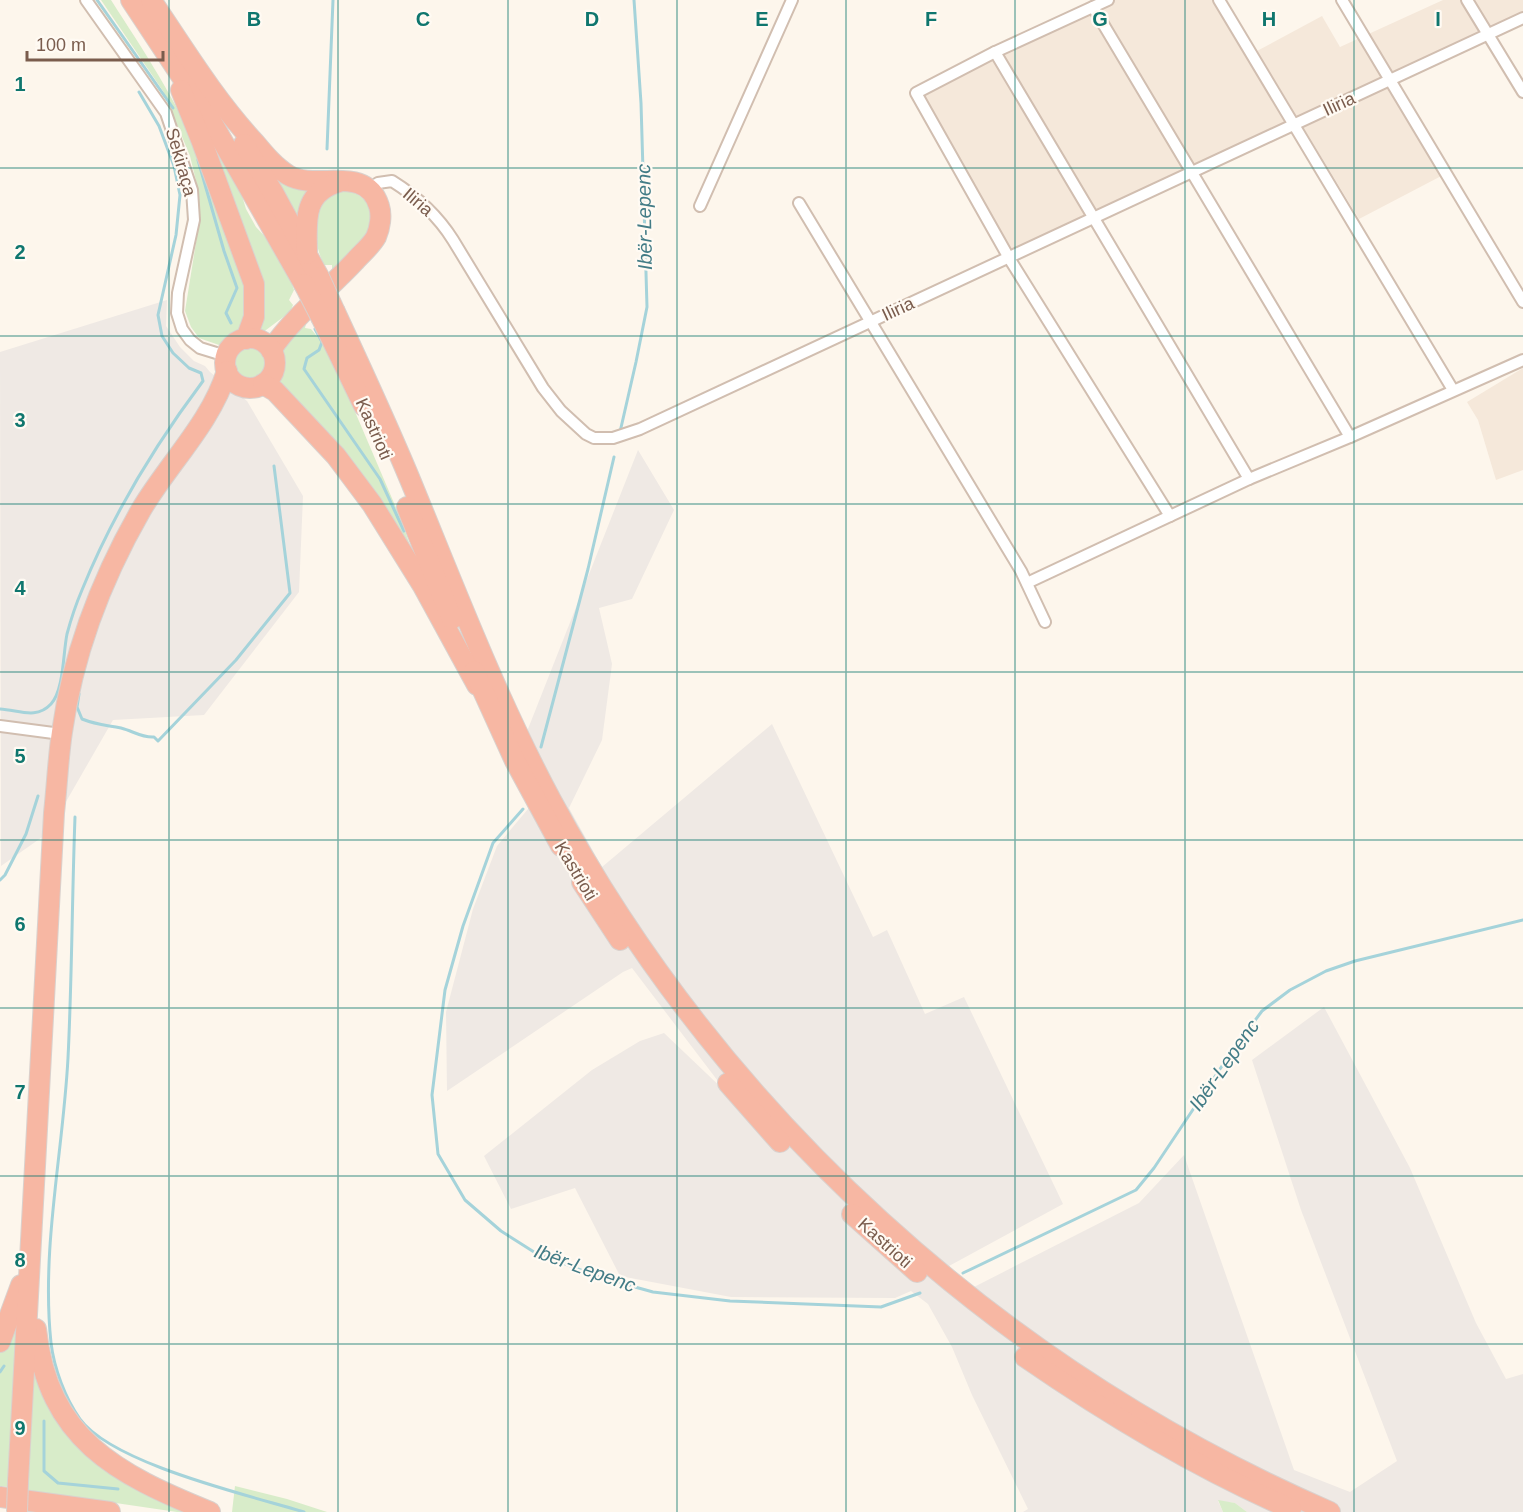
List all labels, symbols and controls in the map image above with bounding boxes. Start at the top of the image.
text: B [247,8,261,30]
text: C [416,8,430,30]
text: D [585,8,599,30]
text: E [755,8,769,30]
text: F [925,8,937,30]
text: G [1092,8,1108,30]
text: H [1262,8,1276,30]
text: I [1435,8,1441,30]
scale bar [27,24,164,62]
text: 100 m [36,35,86,55]
text: 1 [14,73,26,95]
street label: Iliria [1320,88,1359,120]
street label: Sekiraça [162,126,201,199]
water label: Ibër-Lepenc [632,164,656,270]
street label: Iliria [399,184,438,221]
text: 2 [14,241,26,263]
street label: Iliria [879,293,918,325]
street label: Kastrioti [352,395,396,463]
text: 3 [14,409,26,431]
text: 4 [14,577,26,599]
text: 5 [14,745,26,767]
street label: Kastrioti [551,838,601,904]
text: 6 [14,913,26,935]
water label: Ibër-Lepenc [1184,1015,1264,1115]
text: 7 [14,1081,26,1103]
street label: Kastrioti [854,1214,916,1272]
water label: Ibër-Lepenc [531,1239,639,1297]
text: 8 [14,1249,26,1271]
text: 9 [14,1417,26,1439]

